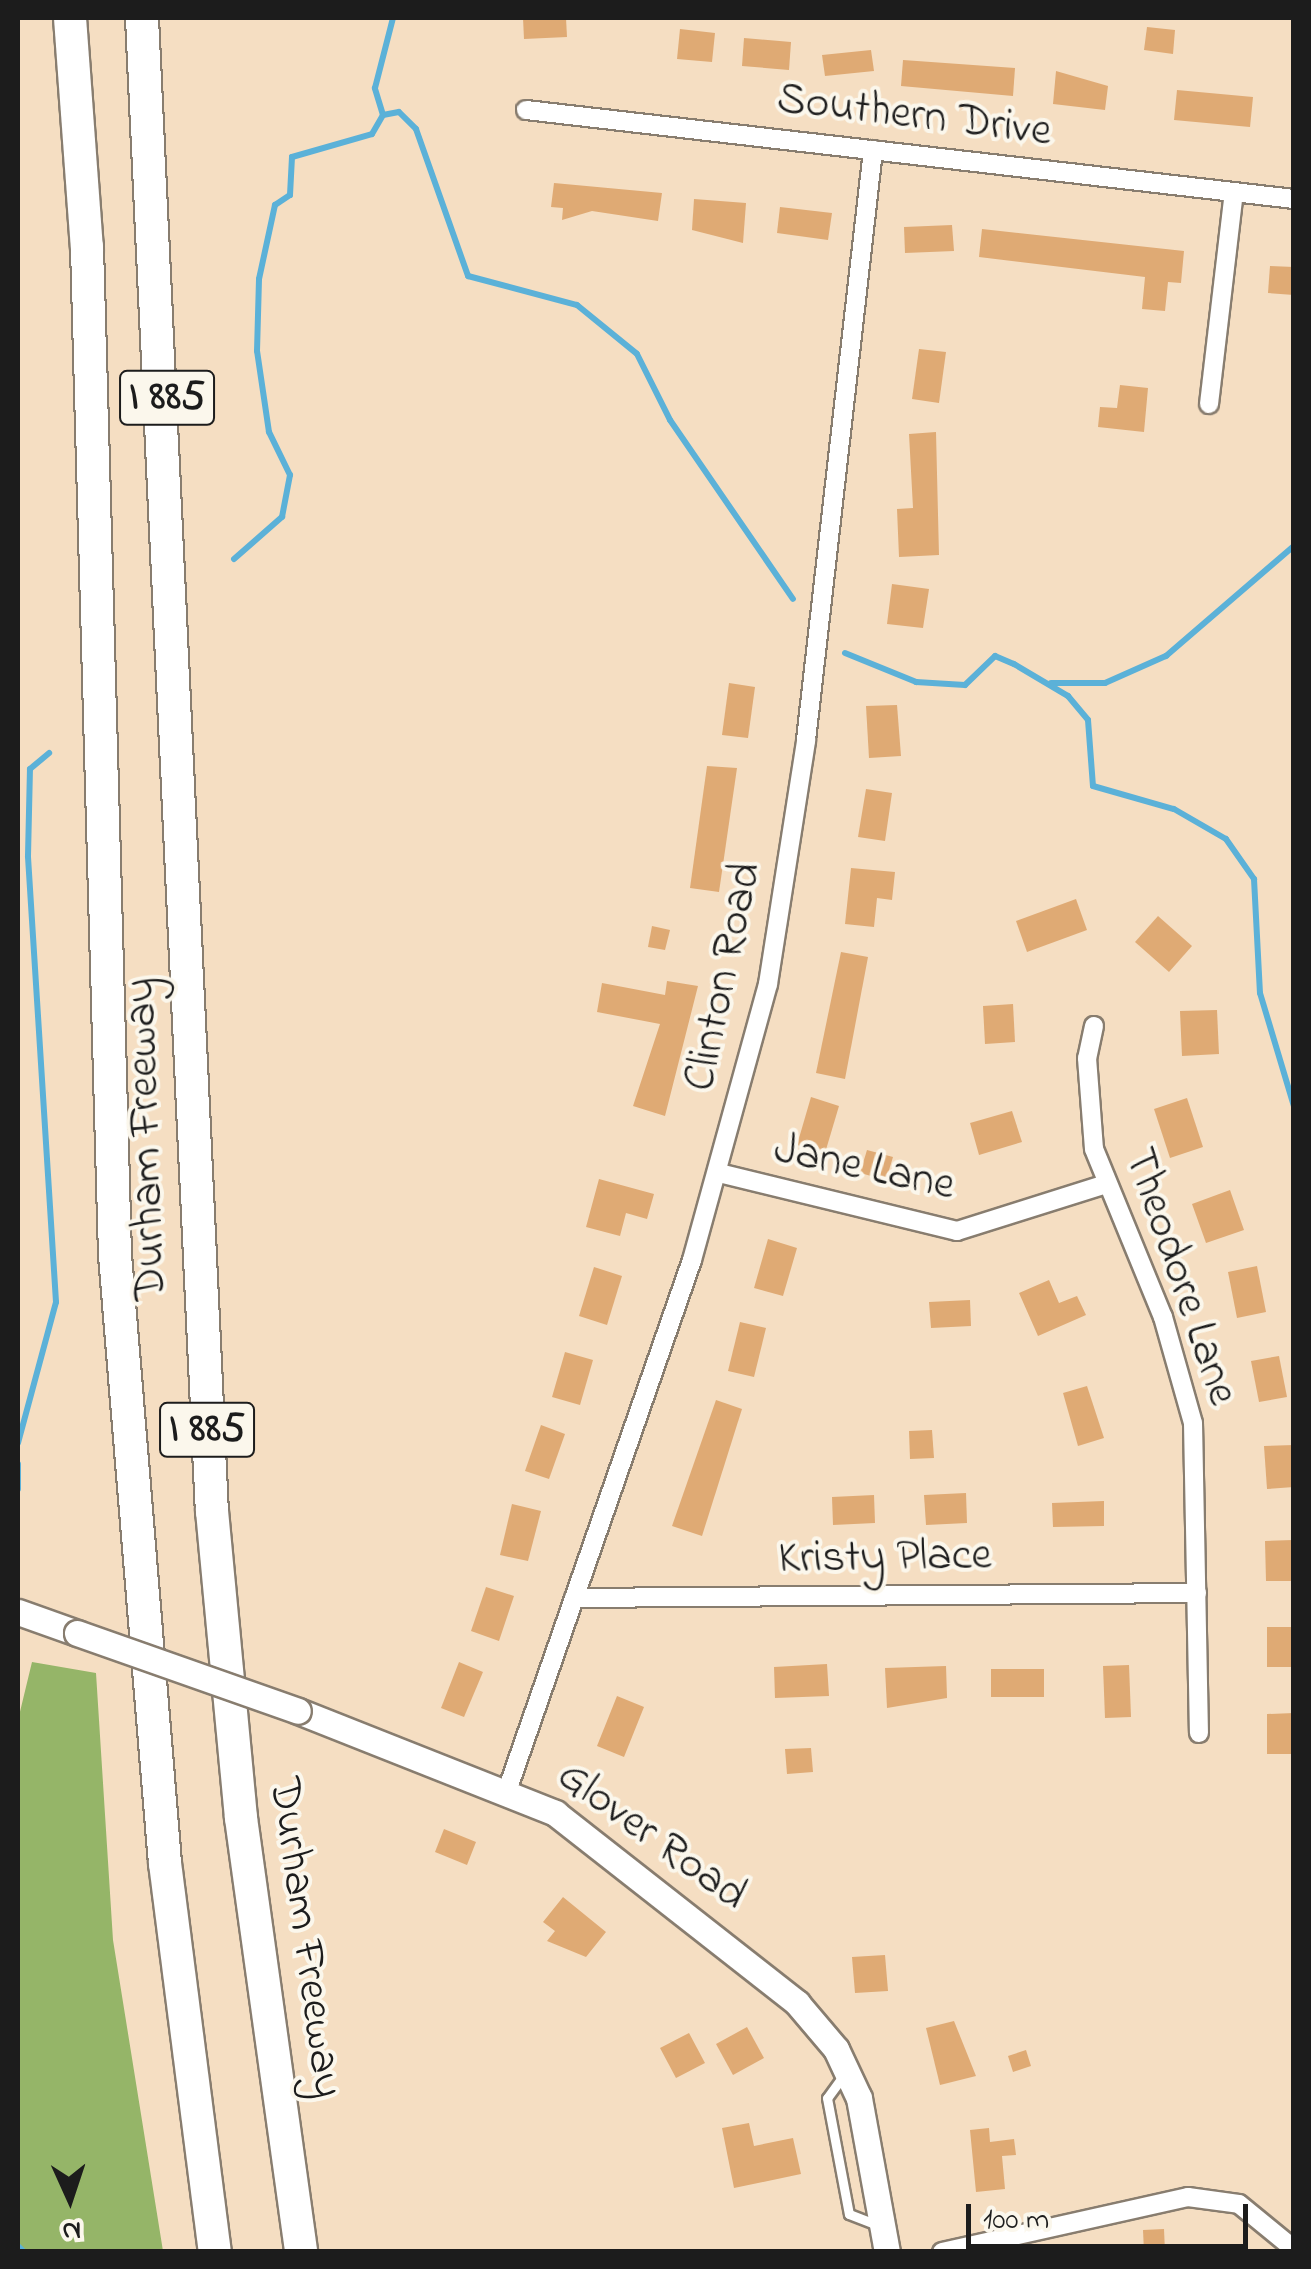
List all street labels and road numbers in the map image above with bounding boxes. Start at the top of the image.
street label: Southern Drive [774,73,1054,161]
road number: I 885 [117,361,217,435]
street label: Clinton Road [674,858,776,1096]
street label: Durham Freeway [115,977,181,1301]
street label: Jane Lane [769,1124,959,1214]
street label: Theodore Lane [1110,1141,1248,1413]
road number: I 885 [157,1393,257,1467]
street label: Kristy Place [778,1530,992,1588]
street label: Glover Road [546,1750,756,1924]
street label: Durham Freeway [255,1774,353,2102]

